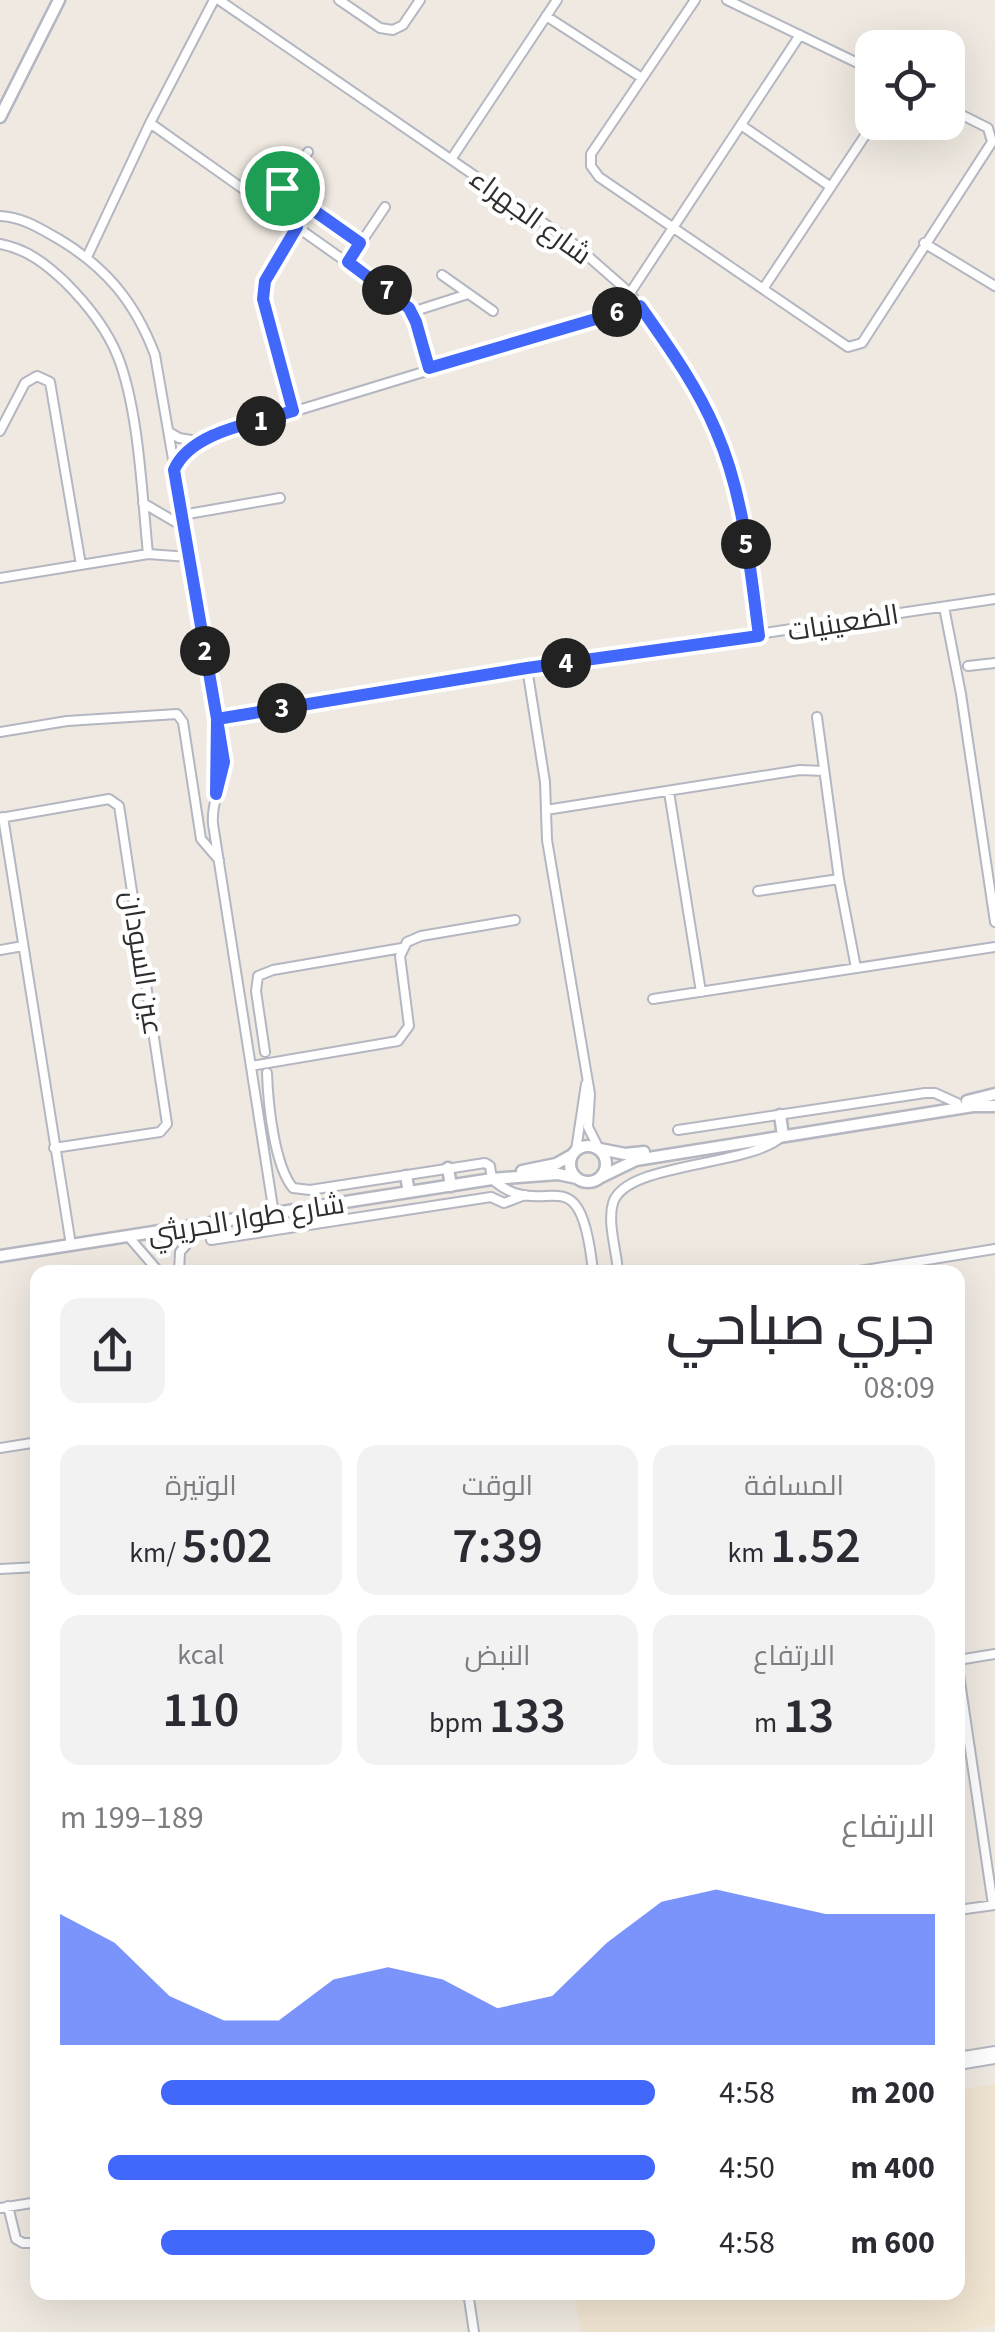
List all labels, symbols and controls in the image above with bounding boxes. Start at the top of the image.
map controls [855,30,965,140]
button: locate [855,30,965,140]
pin [240,146,325,231]
street label: شارع الجهراء [461,159,599,275]
icon: arrive [255,161,310,216]
pin: 7 [362,265,412,315]
text: 7 [380,270,394,310]
pin: 6 [592,287,642,337]
text: 6 [610,292,624,332]
pin: 1 [236,396,286,446]
text: 1 [254,401,268,441]
pin: 5 [721,519,771,569]
text: 5 [739,524,753,564]
street label: الضعينيات [785,594,902,652]
pin: 2 [180,626,230,676]
text: 2 [198,631,212,671]
pin: 4 [541,638,591,688]
text: 4 [559,643,573,683]
pin: 3 [257,683,307,733]
text: 3 [275,688,289,728]
street label: عين السودان [111,888,173,1038]
street label: شارع طوار الحريثي [145,1184,348,1255]
text: جري صباحي [666,1288,935,1366]
button: share [60,1298,165,1403]
text: 08:09 [863,1365,935,1411]
text: الوتيرة [165,1466,237,1506]
text: الوقت [462,1466,533,1506]
text: المسافة [744,1466,844,1506]
text: 5:02 [182,1511,272,1582]
text: 7:39 [452,1511,543,1582]
text: 1.52 [770,1511,861,1582]
text: /km [129,1533,182,1573]
text: km [727,1533,770,1573]
text: kcal [177,1635,224,1675]
text: النبض [465,1636,530,1676]
text: الارتفاع [753,1636,835,1676]
text: 110 [162,1675,239,1746]
text: 133 [489,1681,566,1752]
text: 13 [783,1681,834,1752]
text: bpm [429,1703,489,1743]
text: m [754,1703,783,1743]
text: 189–199 m [60,1795,204,1841]
text: الارتفاع [841,1804,935,1850]
text: 4:58 [719,2070,775,2116]
text: 200 m [850,2070,935,2116]
text: 4:50 [719,2145,775,2191]
text: 400 m [850,2145,935,2191]
text: 4:58 [719,2220,775,2266]
text: 600 m [850,2220,935,2266]

